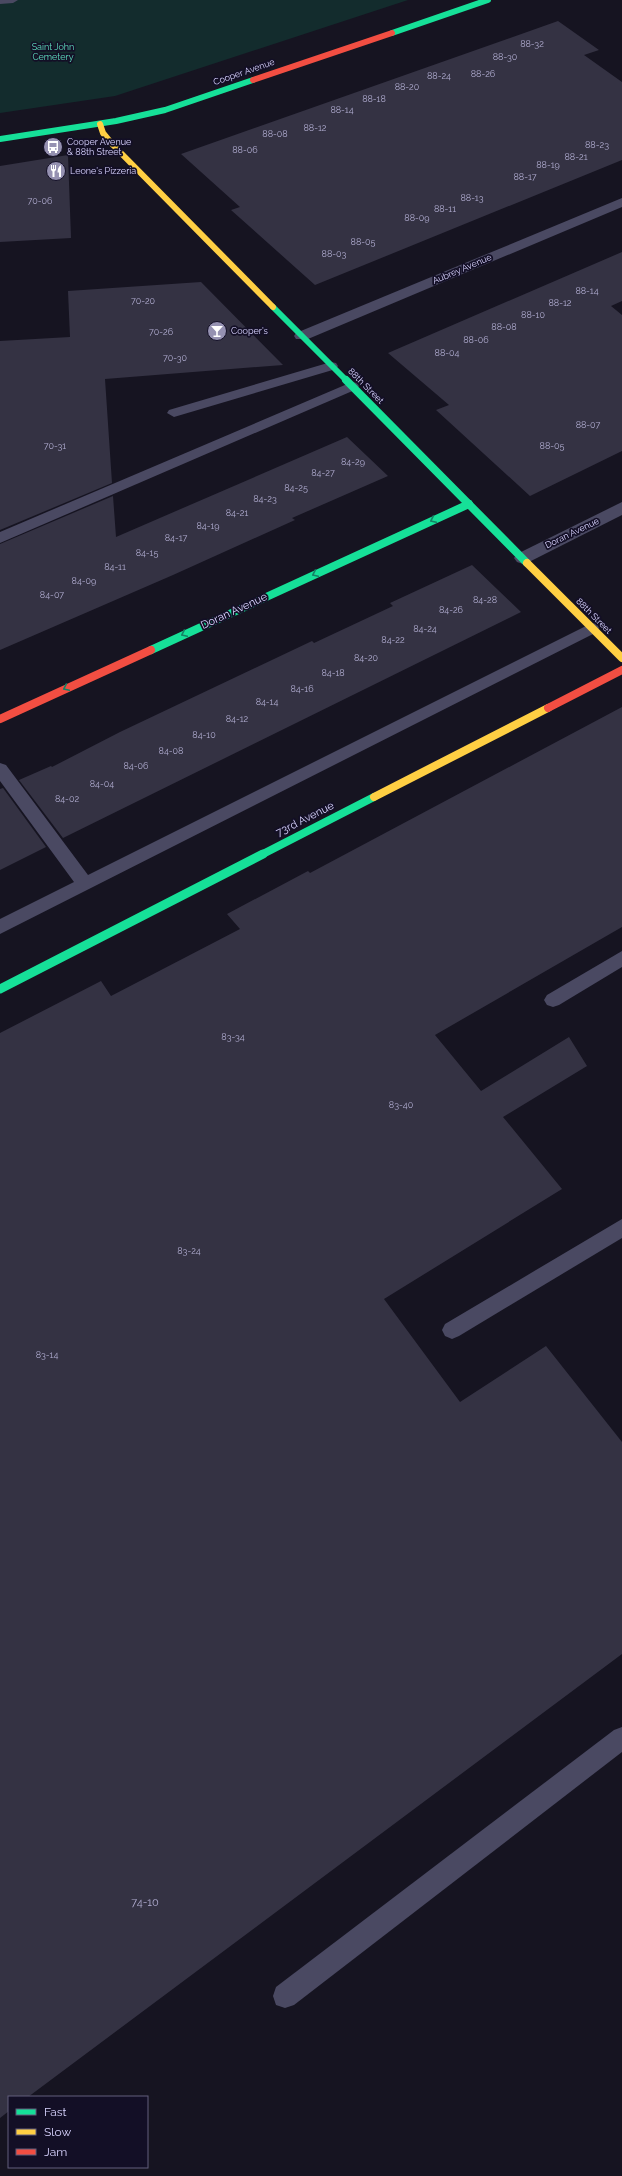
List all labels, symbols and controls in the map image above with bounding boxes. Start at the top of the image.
house number: 88-32 [520,39,544,49]
park label: Saint John Cemetery [32,42,74,62]
house number: 88-30 [493,52,518,62]
street label: Cooper Avenue [212,57,277,87]
house number: 88-26 [471,69,496,79]
house number: 88-24 [427,71,451,81]
house number: 88-20 [395,82,420,92]
house number: 88-18 [362,94,386,104]
house number: 88-14 [330,105,354,115]
house number: 88-12 [304,123,327,133]
house number: 88-08 [262,129,288,139]
bus stop icon: Cooper Avenue & 88th Street [42,136,64,158]
place label: Cooper Avenue & 88th Street [67,137,132,157]
house number: 88-23 [585,140,609,150]
house number: 88-06 [232,145,258,155]
house number: 88-21 [565,152,588,162]
restaurant icon: Leone's Pizzeria [45,160,67,182]
house number: 88-19 [536,160,560,170]
place label: Leone's Pizzeria [70,166,136,176]
house number: 88-17 [513,172,537,182]
house number: 88-13 [460,193,484,203]
house number: 70-06 [27,196,53,206]
house number: 88-11 [434,204,456,214]
house number: 88-09 [404,213,430,223]
house number: 88-05 [351,237,376,247]
house number: 88-03 [322,249,347,259]
street label: Aubrey Avenue [431,252,494,286]
house number: 88-14 [575,286,599,296]
house number: 70-20 [131,296,156,306]
house number: 88-12 [549,298,572,308]
house number: 88-10 [521,310,545,320]
bar icon: Cooper's [206,320,228,342]
house number: 88-08 [491,322,517,332]
place label: Cooper's [231,326,269,336]
house number: 70-26 [149,327,174,337]
house number: 88-06 [463,335,489,345]
house number: 88-04 [435,348,460,358]
house number: 70-30 [163,353,188,363]
street label: 88th Street [346,366,386,406]
house number: 88-07 [576,420,601,430]
house number: 70-31 [44,441,66,451]
house number: 88-05 [540,441,565,451]
house number: 84-29 [341,457,365,467]
house number: 84-27 [311,468,335,478]
house number: 84-25 [284,483,308,493]
house number: 84-23 [253,494,277,504]
house number: 84-21 [226,508,248,518]
one-way arrow [430,515,438,523]
street label: Doran Avenue [543,515,601,550]
house number: 84-19 [196,521,220,531]
house number: 84-17 [165,533,187,543]
house number: 84-15 [136,548,158,558]
house number: 84-11 [104,562,126,572]
one-way arrow [312,569,320,577]
house number: 84-09 [72,576,96,586]
house number: 84-07 [40,590,64,600]
street label: Doran Avenue [199,590,270,632]
house number: 84-28 [473,595,497,605]
street label: 88th Street [574,596,614,636]
house number: 84-26 [439,605,464,615]
house number: 84-24 [413,624,437,634]
one-way arrow [181,629,189,637]
house number: 84-22 [381,635,405,645]
house number: 84-20 [354,653,379,663]
house number: 84-18 [321,668,345,678]
one-way arrow [63,683,70,691]
house number: 84-16 [290,684,314,694]
house number: 84-14 [256,697,278,707]
house number: 84-12 [226,714,249,724]
house number: 84-10 [192,730,216,740]
house number: 84-08 [159,746,183,756]
house number: 84-06 [124,761,149,771]
house number: 84-04 [90,779,114,789]
house number: 84-02 [55,794,79,804]
street label: 73rd Avenue [274,799,337,839]
house number: 83-34 [221,1032,245,1042]
house number: 83-40 [389,1100,414,1110]
house number: 83-24 [177,1246,201,1256]
house number: 83-14 [36,1350,58,1360]
house number: 74-10 [131,1896,159,1909]
legend [8,2096,148,2168]
text: Fast [44,2105,67,2119]
text: Slow [44,2125,71,2139]
text: Jam [44,2145,67,2159]

